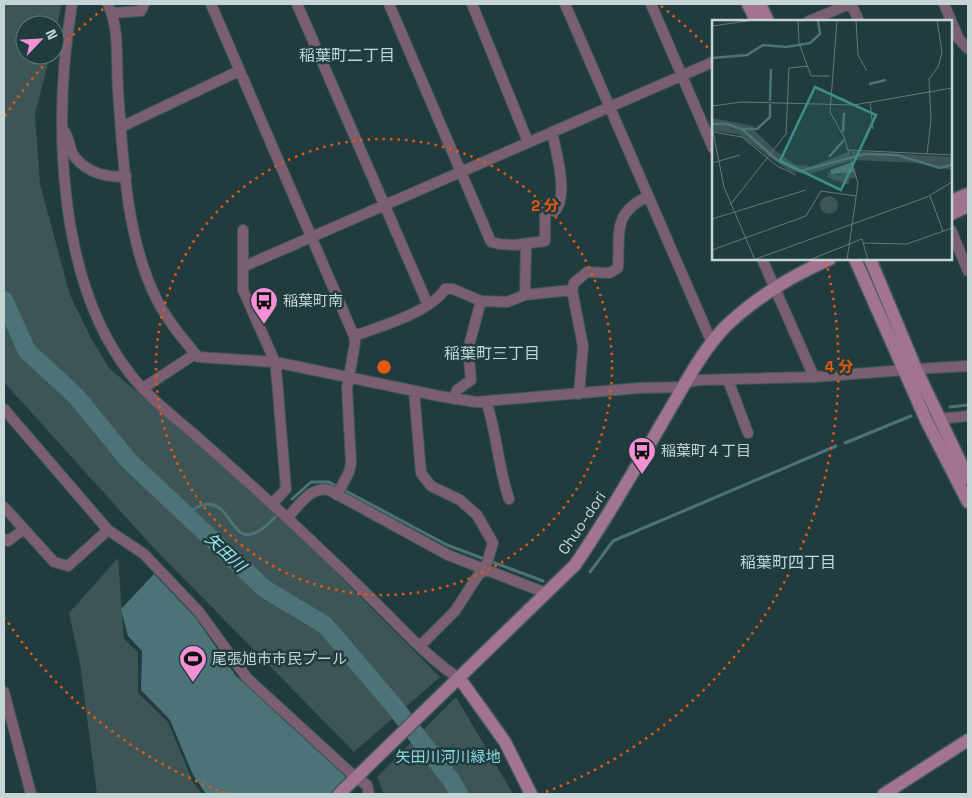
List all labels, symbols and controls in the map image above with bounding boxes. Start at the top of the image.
north arrow [15,15,65,65]
inset map [712,20,952,260]
text: N [42,26,62,43]
district label: 稲葉町二丁目 [299,45,395,66]
text: 2 分 [531,196,559,215]
bus stop icon: 稲葉町南 [249,286,279,325]
place label: 稲葉町南 [283,291,343,310]
district label: 稲葉町三丁目 [444,343,540,364]
text: 4 分 [825,357,853,376]
centre of rings [375,358,393,376]
bus stop icon: 稲葉町４丁目 [627,436,657,475]
place label: 稲葉町４丁目 [661,441,751,460]
street label: Chuo-dori [554,487,610,558]
water label: 矢田川 [201,528,252,578]
district label: 稲葉町四丁目 [740,552,836,573]
sports icon: 尾張旭市市民プール [178,644,208,683]
place label: 尾張旭市市民プール [212,649,347,668]
park label: 矢田川河川緑地 [395,747,501,766]

